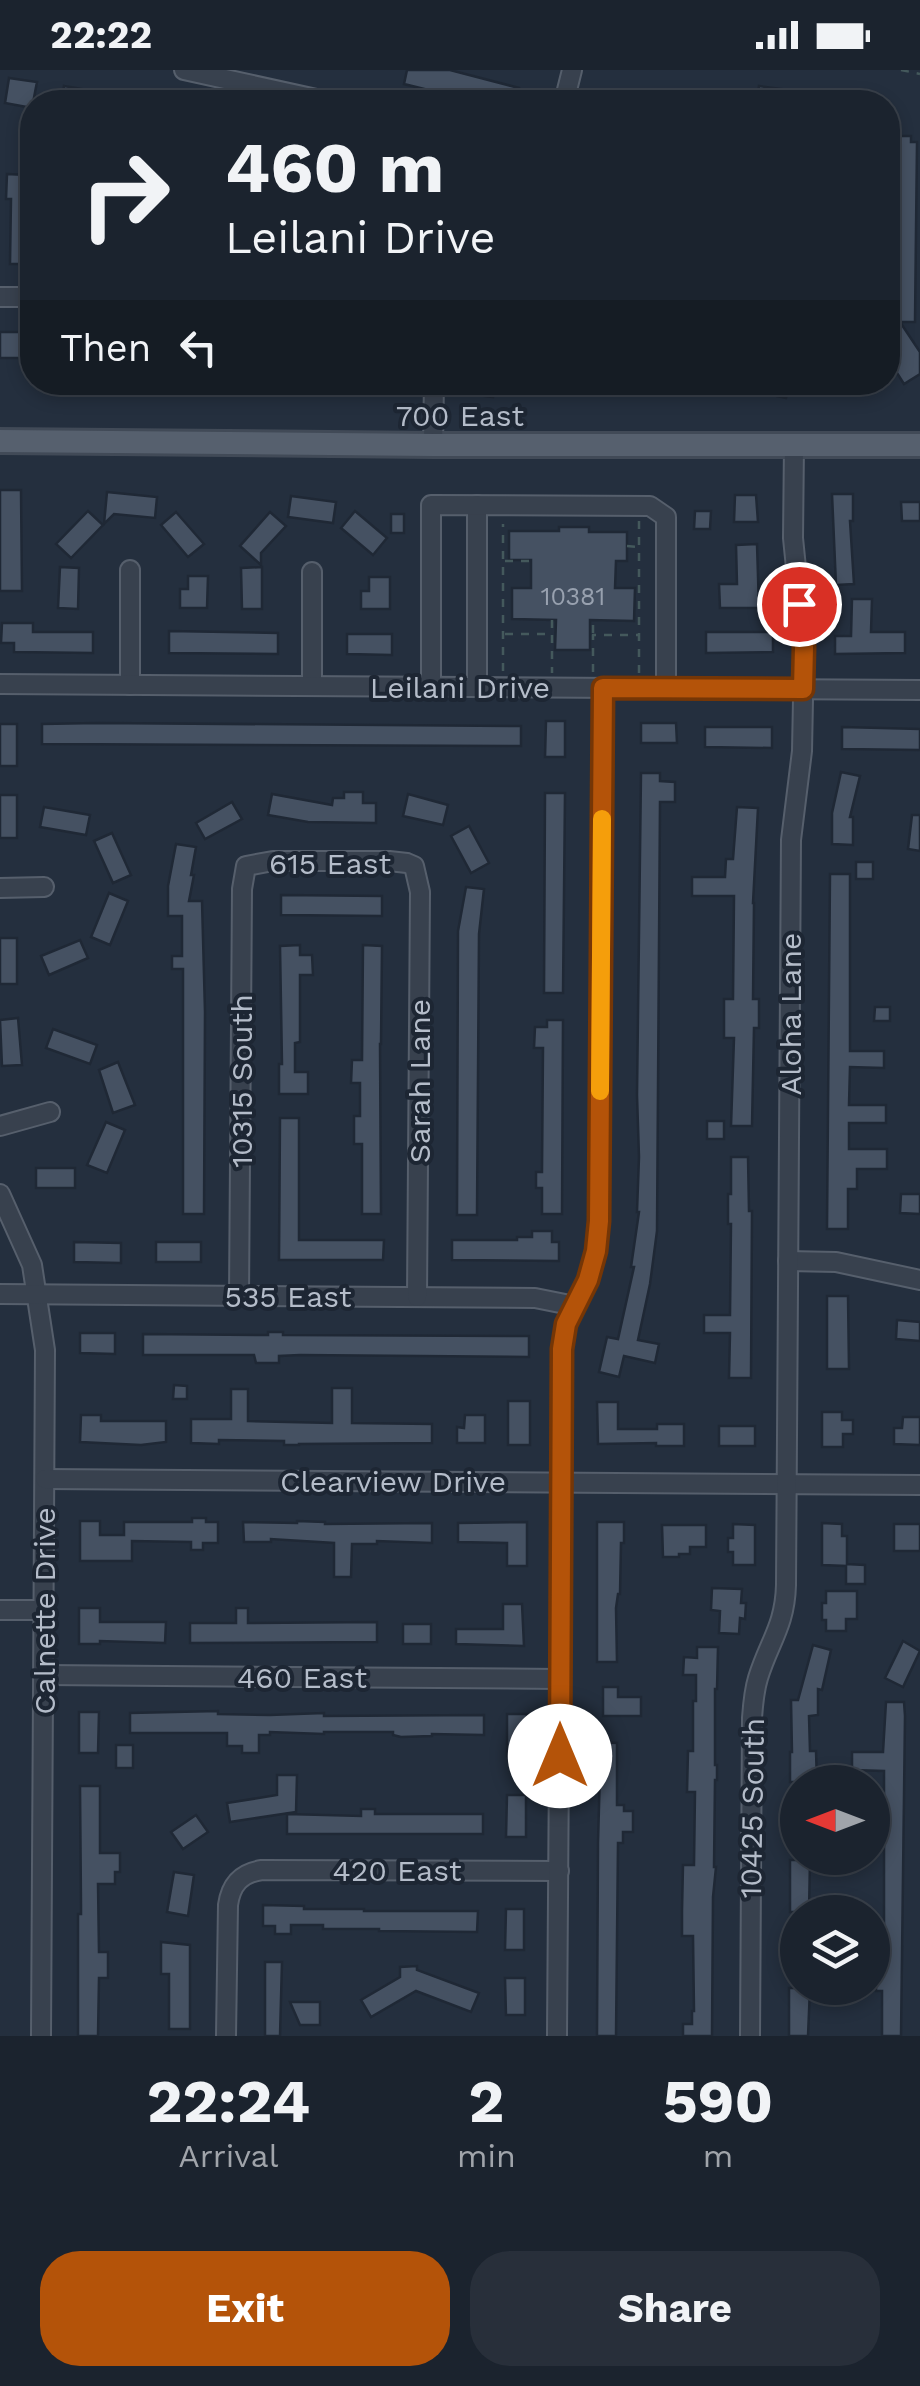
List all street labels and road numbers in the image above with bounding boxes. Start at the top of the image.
street label: 700 East [396,398,525,433]
street label: Leilani Drive [370,670,550,705]
street label: 615 East [269,846,391,881]
street label: Aloha Lane [773,933,808,1095]
street label: 10315 South [224,994,259,1168]
street label: Sarah Lane [402,999,437,1163]
street label: 535 East [224,1279,352,1314]
street label: Clearview Drive [280,1464,506,1499]
street label: Calnette Drive [27,1507,62,1715]
street label: 460 East [237,1660,367,1695]
street label: 10425 South [733,1717,771,1899]
street label: 420 East [332,1853,462,1888]

